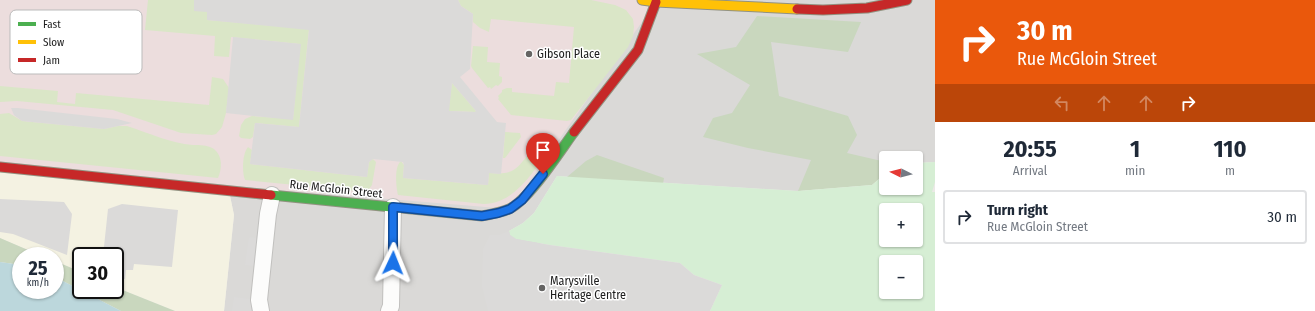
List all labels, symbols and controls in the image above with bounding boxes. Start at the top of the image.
legend [10,10,142,74]
text: 30 m [1017,14,1073,47]
icon: right [951,16,1003,68]
text: Fast [43,18,61,31]
text: Slow [43,36,64,49]
place label: Gibson Place [537,47,600,61]
text: Rue McGloin Street [1017,48,1157,70]
marker: Gibson Place [524,49,534,59]
text: Jam [43,54,60,67]
icon: left [1051,92,1073,114]
icon: ahead [1093,92,1115,114]
icon: ahead [1135,92,1157,114]
icon: right [1177,92,1199,114]
pin [526,133,560,174]
text: 20:55 [1003,135,1057,163]
text: 1 [1130,135,1140,163]
text: 110 [1214,135,1247,163]
icon: arrive [532,139,554,161]
north arrow [879,151,923,195]
map controls [879,151,923,299]
text: Arrival [1013,163,1047,178]
text: min [1125,163,1145,178]
text: m [1225,163,1235,178]
street label: Rue McGloin Street [289,177,383,201]
text: Turn right [987,201,1048,219]
button: + [879,203,923,247]
icon: right [953,206,975,228]
text: 30 m [1267,208,1297,226]
text: Rue McGloin Street [987,219,1088,234]
position arrow [372,242,414,284]
speed limit sign: 30 [72,247,124,299]
button: − [879,255,923,299]
text: 25 [28,256,48,280]
place label: Marysville Heritage Centre [550,274,626,302]
text: km/h [27,277,49,289]
marker: Marysville Heritage Centre [537,283,547,293]

